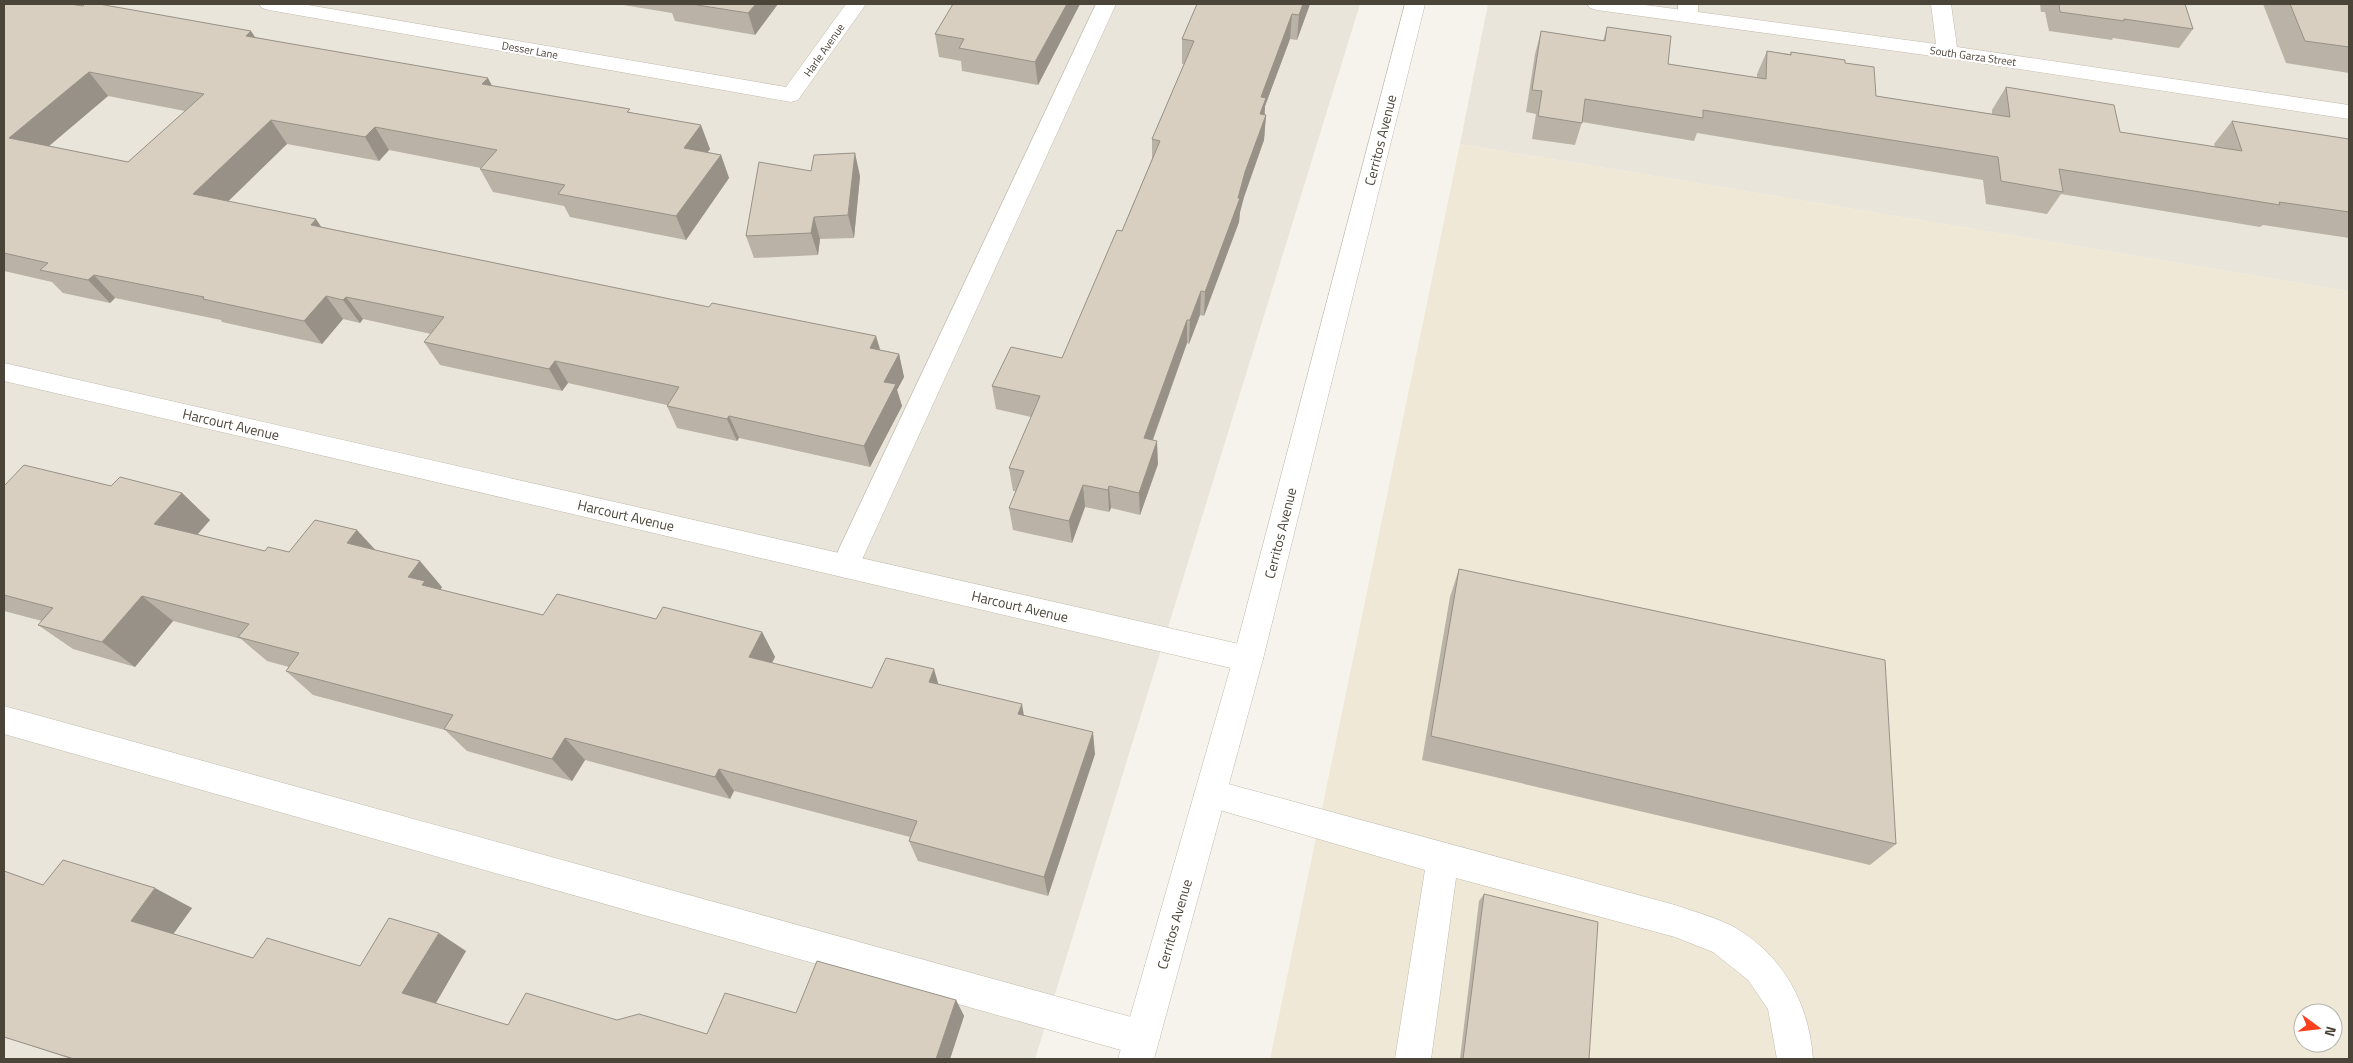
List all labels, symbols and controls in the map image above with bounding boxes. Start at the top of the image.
street label: Harle Avenue [800,20,848,80]
street label: Desser Lane [501,37,560,63]
street label: South Garza Street [1929,42,2017,70]
street label: Cerritos Avenue [1359,92,1401,188]
street label: Harcourt Avenue [181,403,281,445]
street label: Cerritos Avenue [1259,485,1301,581]
street label: Harcourt Avenue [576,494,676,536]
street label: Harcourt Avenue [970,585,1070,627]
street label: Cerritos Avenue [1151,876,1197,972]
north arrow [2293,1003,2343,1053]
text: N [2320,1024,2342,1039]

